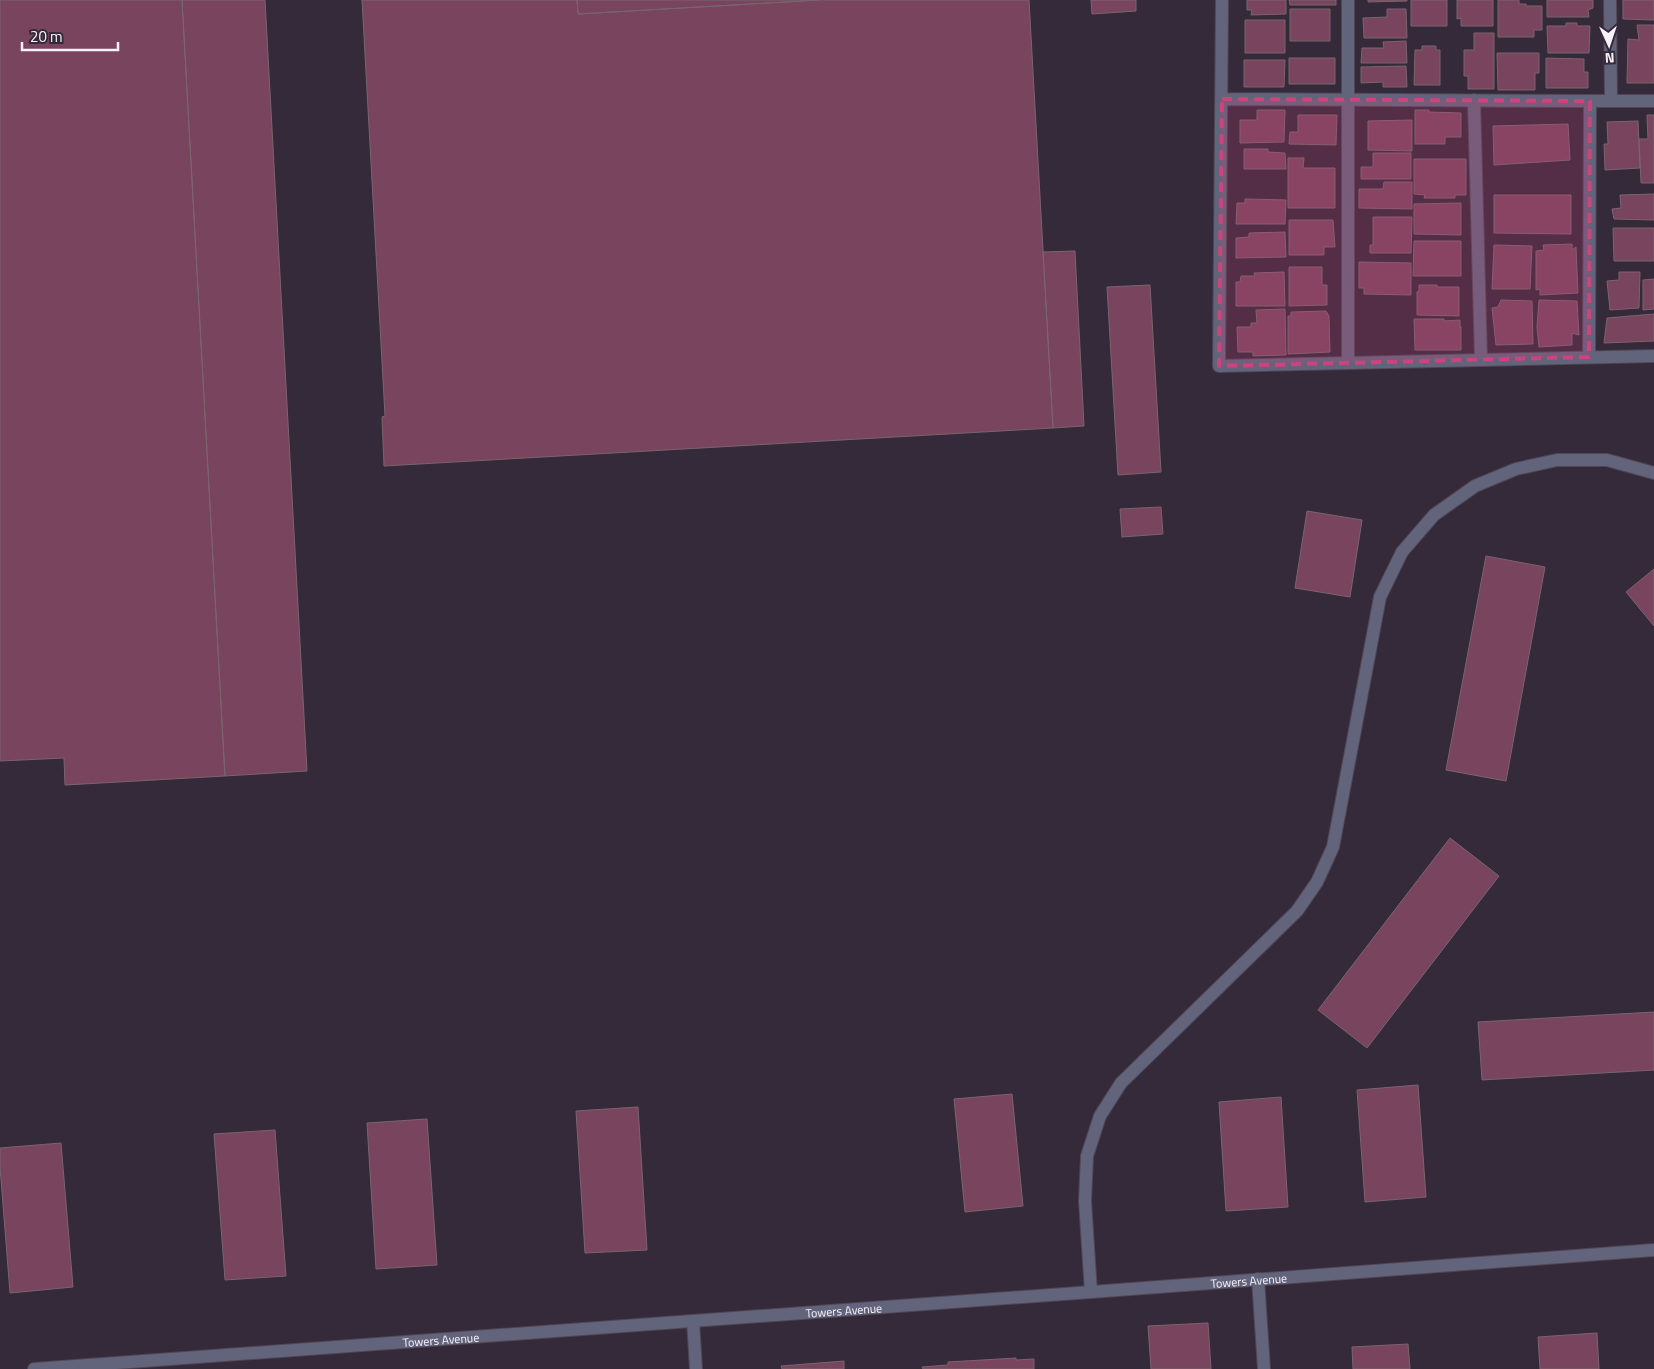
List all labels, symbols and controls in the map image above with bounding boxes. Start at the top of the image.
scale bar [22,20,119,52]
north arrow [1584,20,1634,70]
text: 20 m [30,25,63,48]
text: N [1604,48,1615,69]
street label: Towers Avenue [1210,1268,1288,1293]
street label: Towers Avenue [805,1298,883,1322]
street label: Towers Avenue [402,1327,480,1352]

